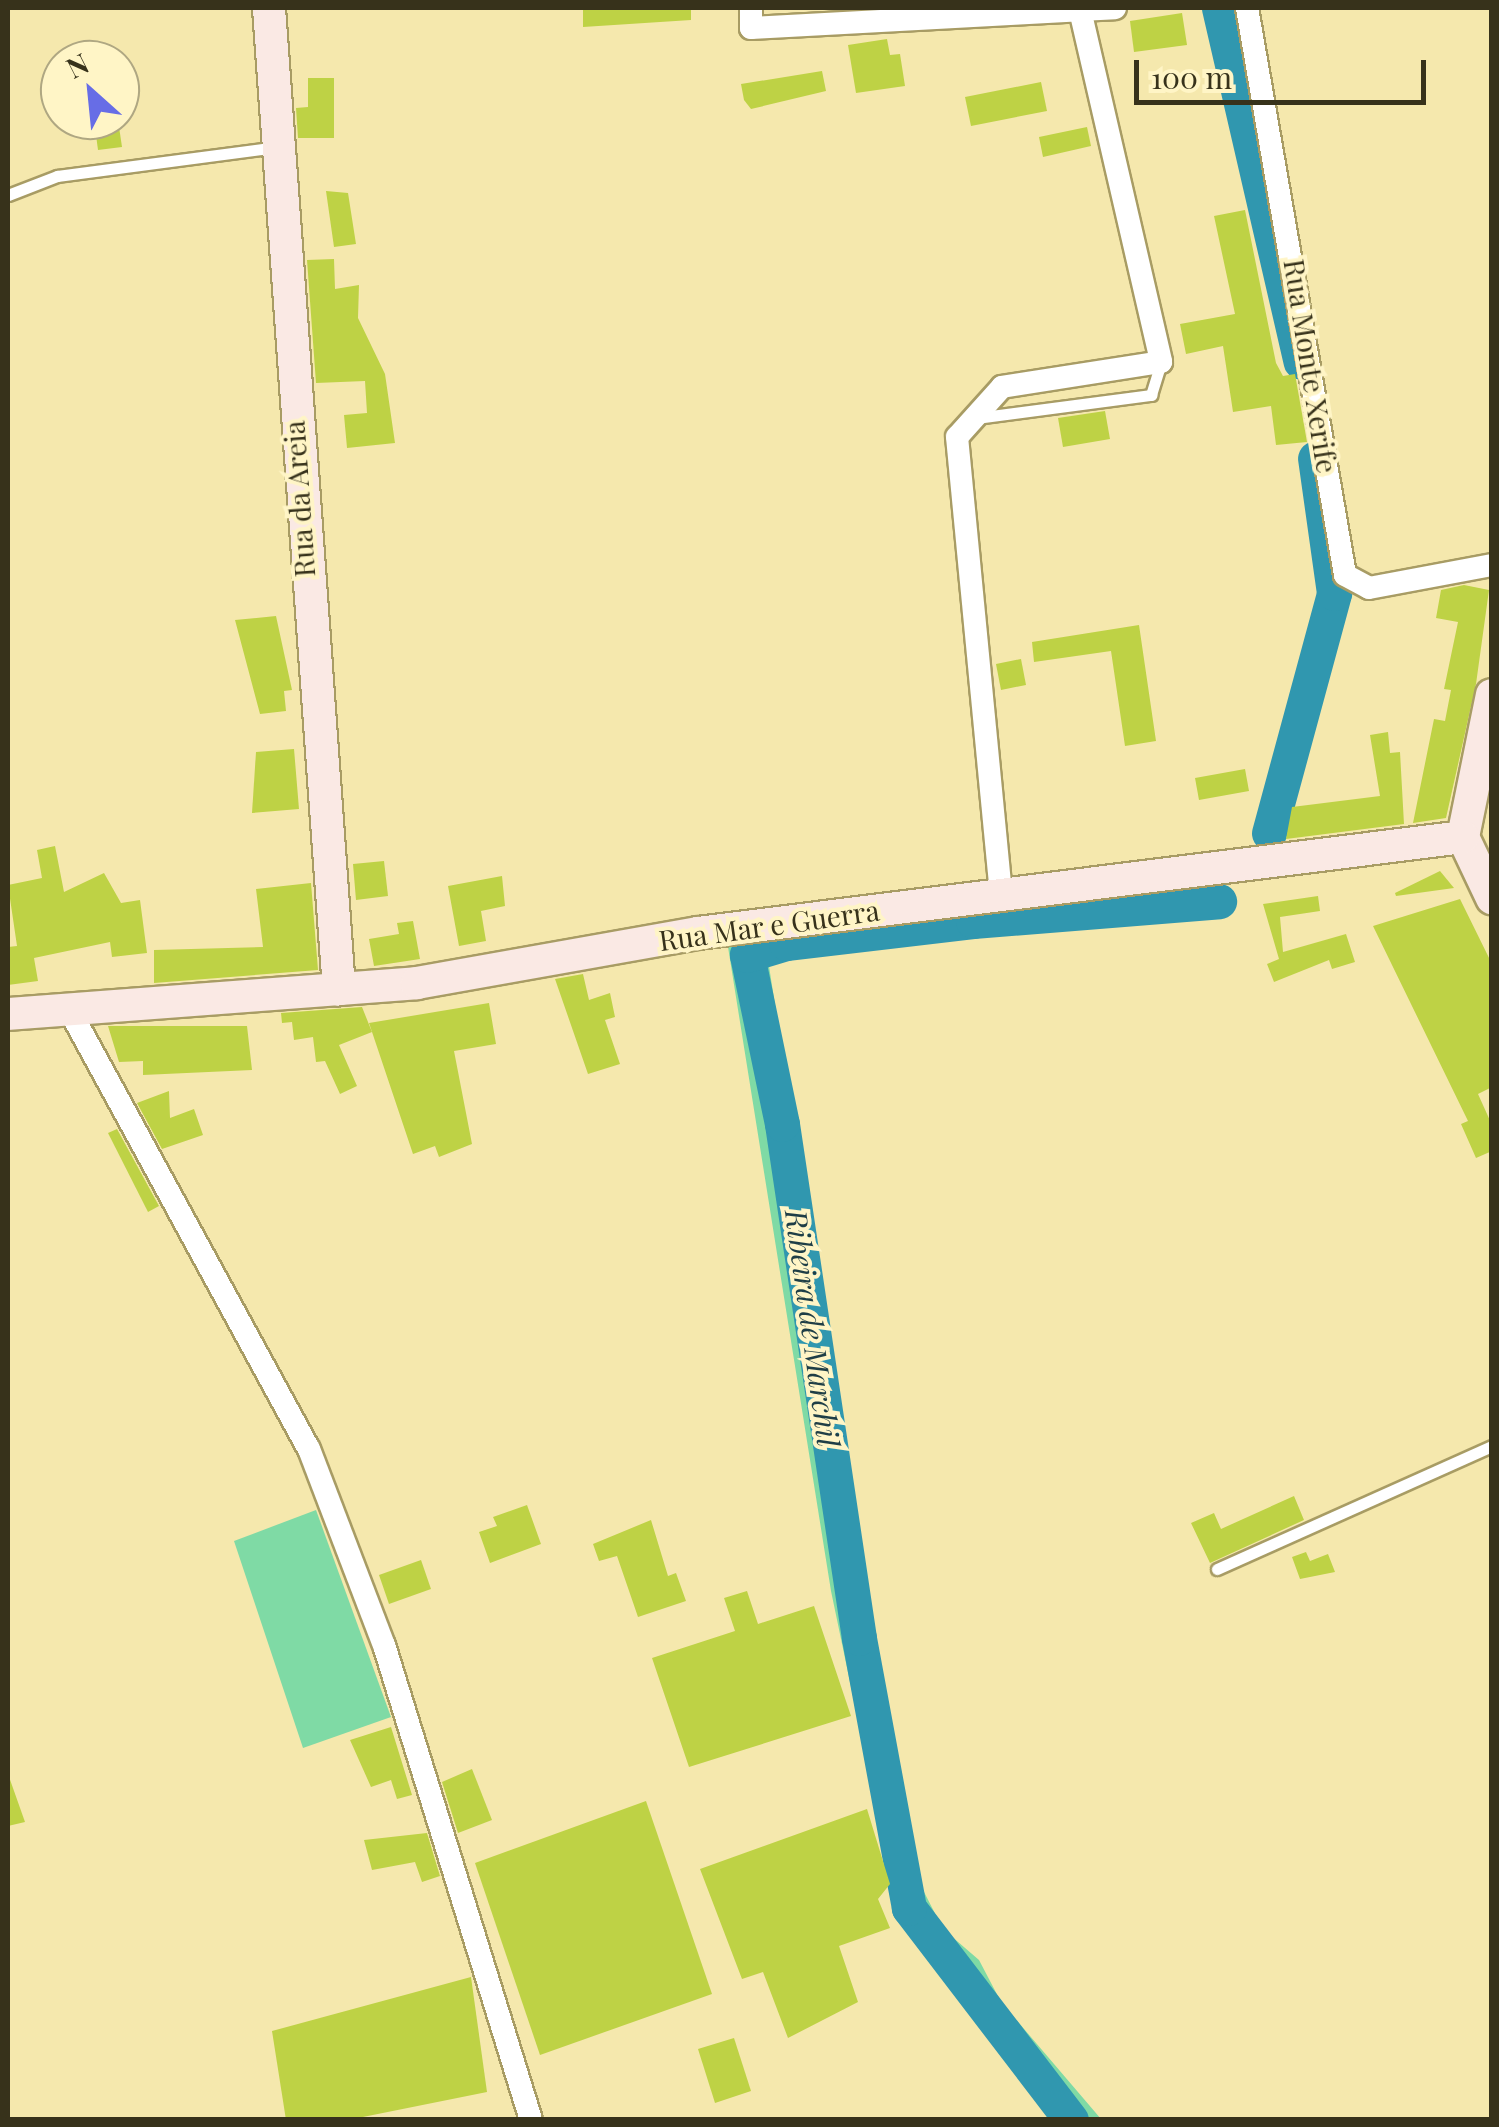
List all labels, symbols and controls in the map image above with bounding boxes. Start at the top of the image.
north arrow [40,40,140,140]
scale bar [1139,40,1432,102]
text: N [60,44,94,86]
text: 100 m [1151,57,1232,97]
street label: Rua Monte Xerife [1277,256,1345,476]
street label: Rua da Areia [277,419,321,579]
street label: Rua Mar e Guerra [656,893,882,957]
water label: Ribeira de Marchil [779,1207,847,1449]

